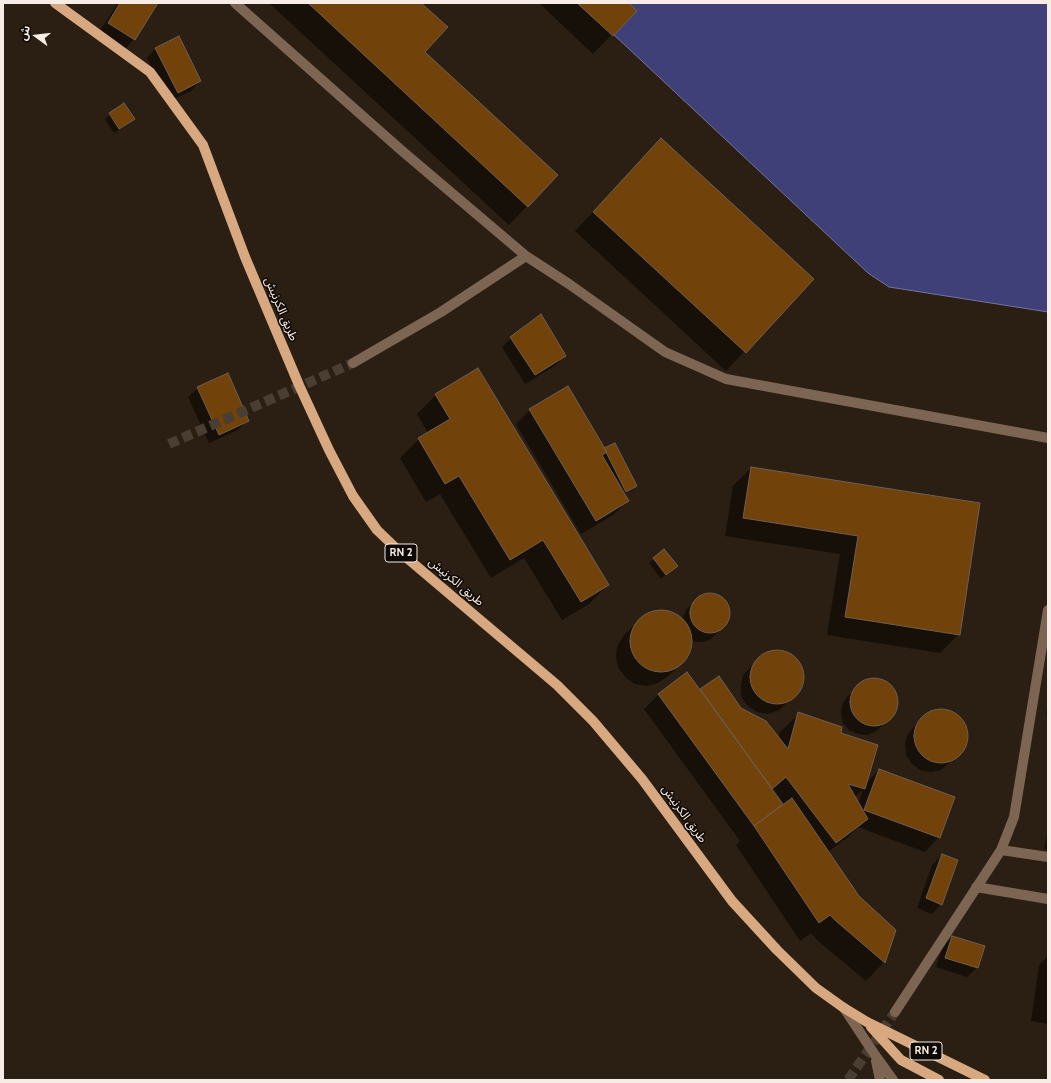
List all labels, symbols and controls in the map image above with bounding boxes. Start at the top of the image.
north arrow [16,16,56,56]
text: ش [16,24,33,42]
street label: طريق الكرنيش [261,275,301,343]
road number: RN 2 [385,544,417,562]
street label: طريق الكرنيش [425,555,487,609]
street label: طريق الكرنيش [658,782,710,846]
road number: RN 2 [910,1042,942,1060]

